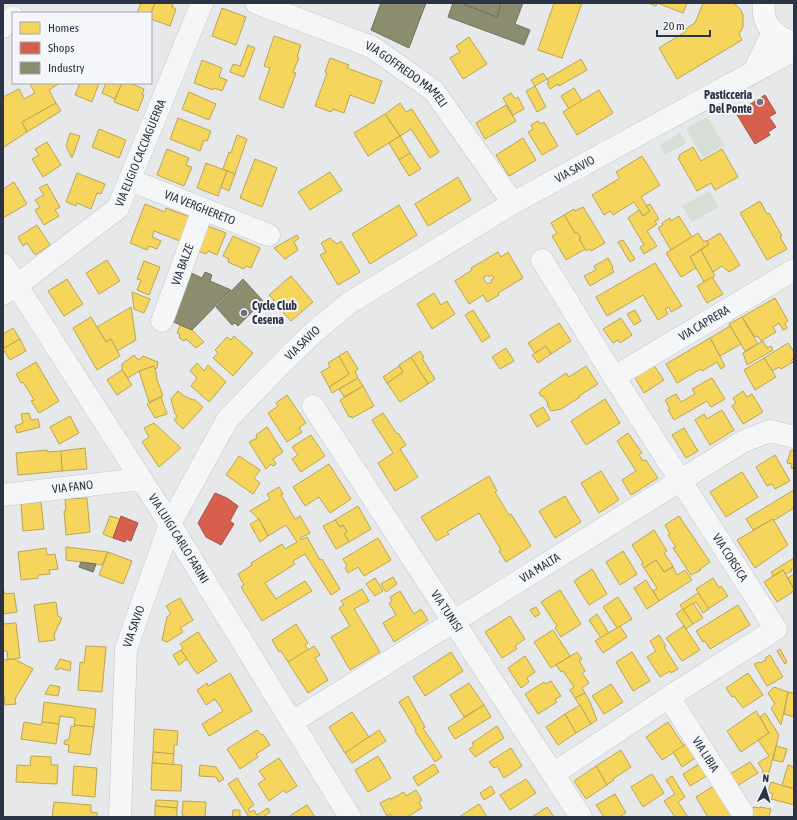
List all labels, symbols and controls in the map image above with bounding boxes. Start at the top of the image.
legend [12,12,152,84]
scale bar [657,12,710,38]
text: 20 m [663,19,685,33]
text: Homes [48,21,79,35]
street label: VIA GOFFREDO MAMELI [363,38,450,110]
text: Shops [48,41,74,55]
text: Industry [48,61,85,75]
place label: Pasticceria Del Ponte [704,88,753,116]
street label: VIA ELIGIO CACCIAGUERRA [112,97,169,209]
marker: Pasticceria Del Ponte [755,97,765,107]
street label: VIA SAVIO [553,153,597,186]
street label: VIA VERGHERETO [162,187,237,228]
street label: VIA BALZE [169,242,197,287]
place label: Cycle Club Cesena [252,299,297,327]
street label: VIA CAPRERA [676,303,732,344]
marker: Cycle Club Cesena [239,308,249,318]
street label: VIA SAVIO [282,323,323,363]
street label: VIA FANO [51,478,94,496]
street label: VIA LUIGI CARLO FARINI [146,491,212,586]
street label: VIA CORSICA [710,531,751,584]
street label: VIA MALTA [517,550,563,586]
street label: VIA TUNISI [428,588,466,635]
street label: VIA SAVIO [120,604,148,649]
street label: VIA LIBIA [689,734,722,775]
north arrow [745,768,785,808]
text: N [762,772,770,784]

